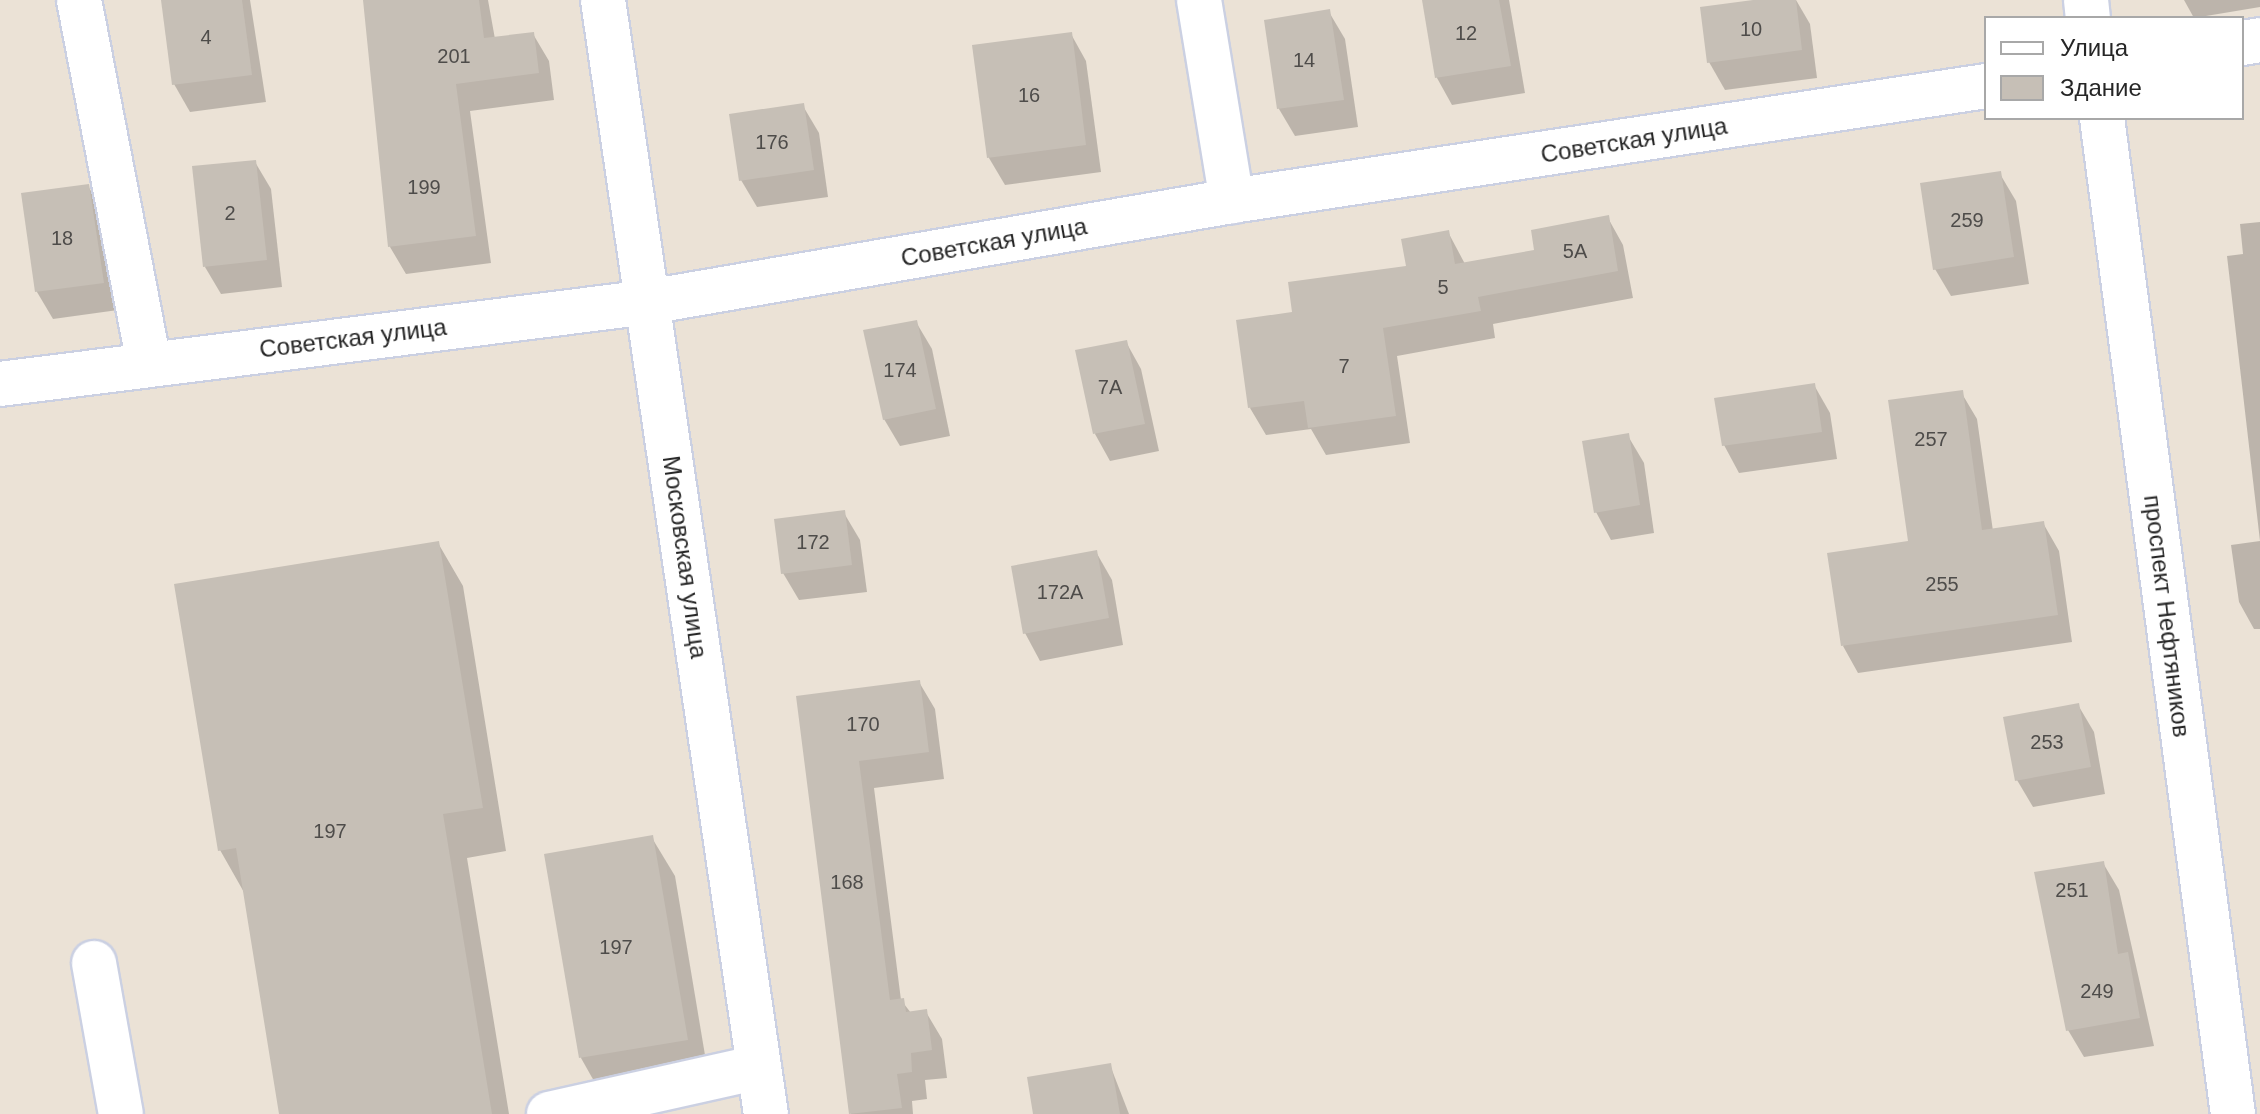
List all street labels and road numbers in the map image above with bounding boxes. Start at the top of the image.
street label: Советская улица [1539,111,1729,169]
street label: Советская улица [899,211,1089,273]
street label: Советская улица [258,312,448,364]
street label: Московская улица [657,454,713,660]
street label: проспект Нефтяников [2138,493,2196,739]

